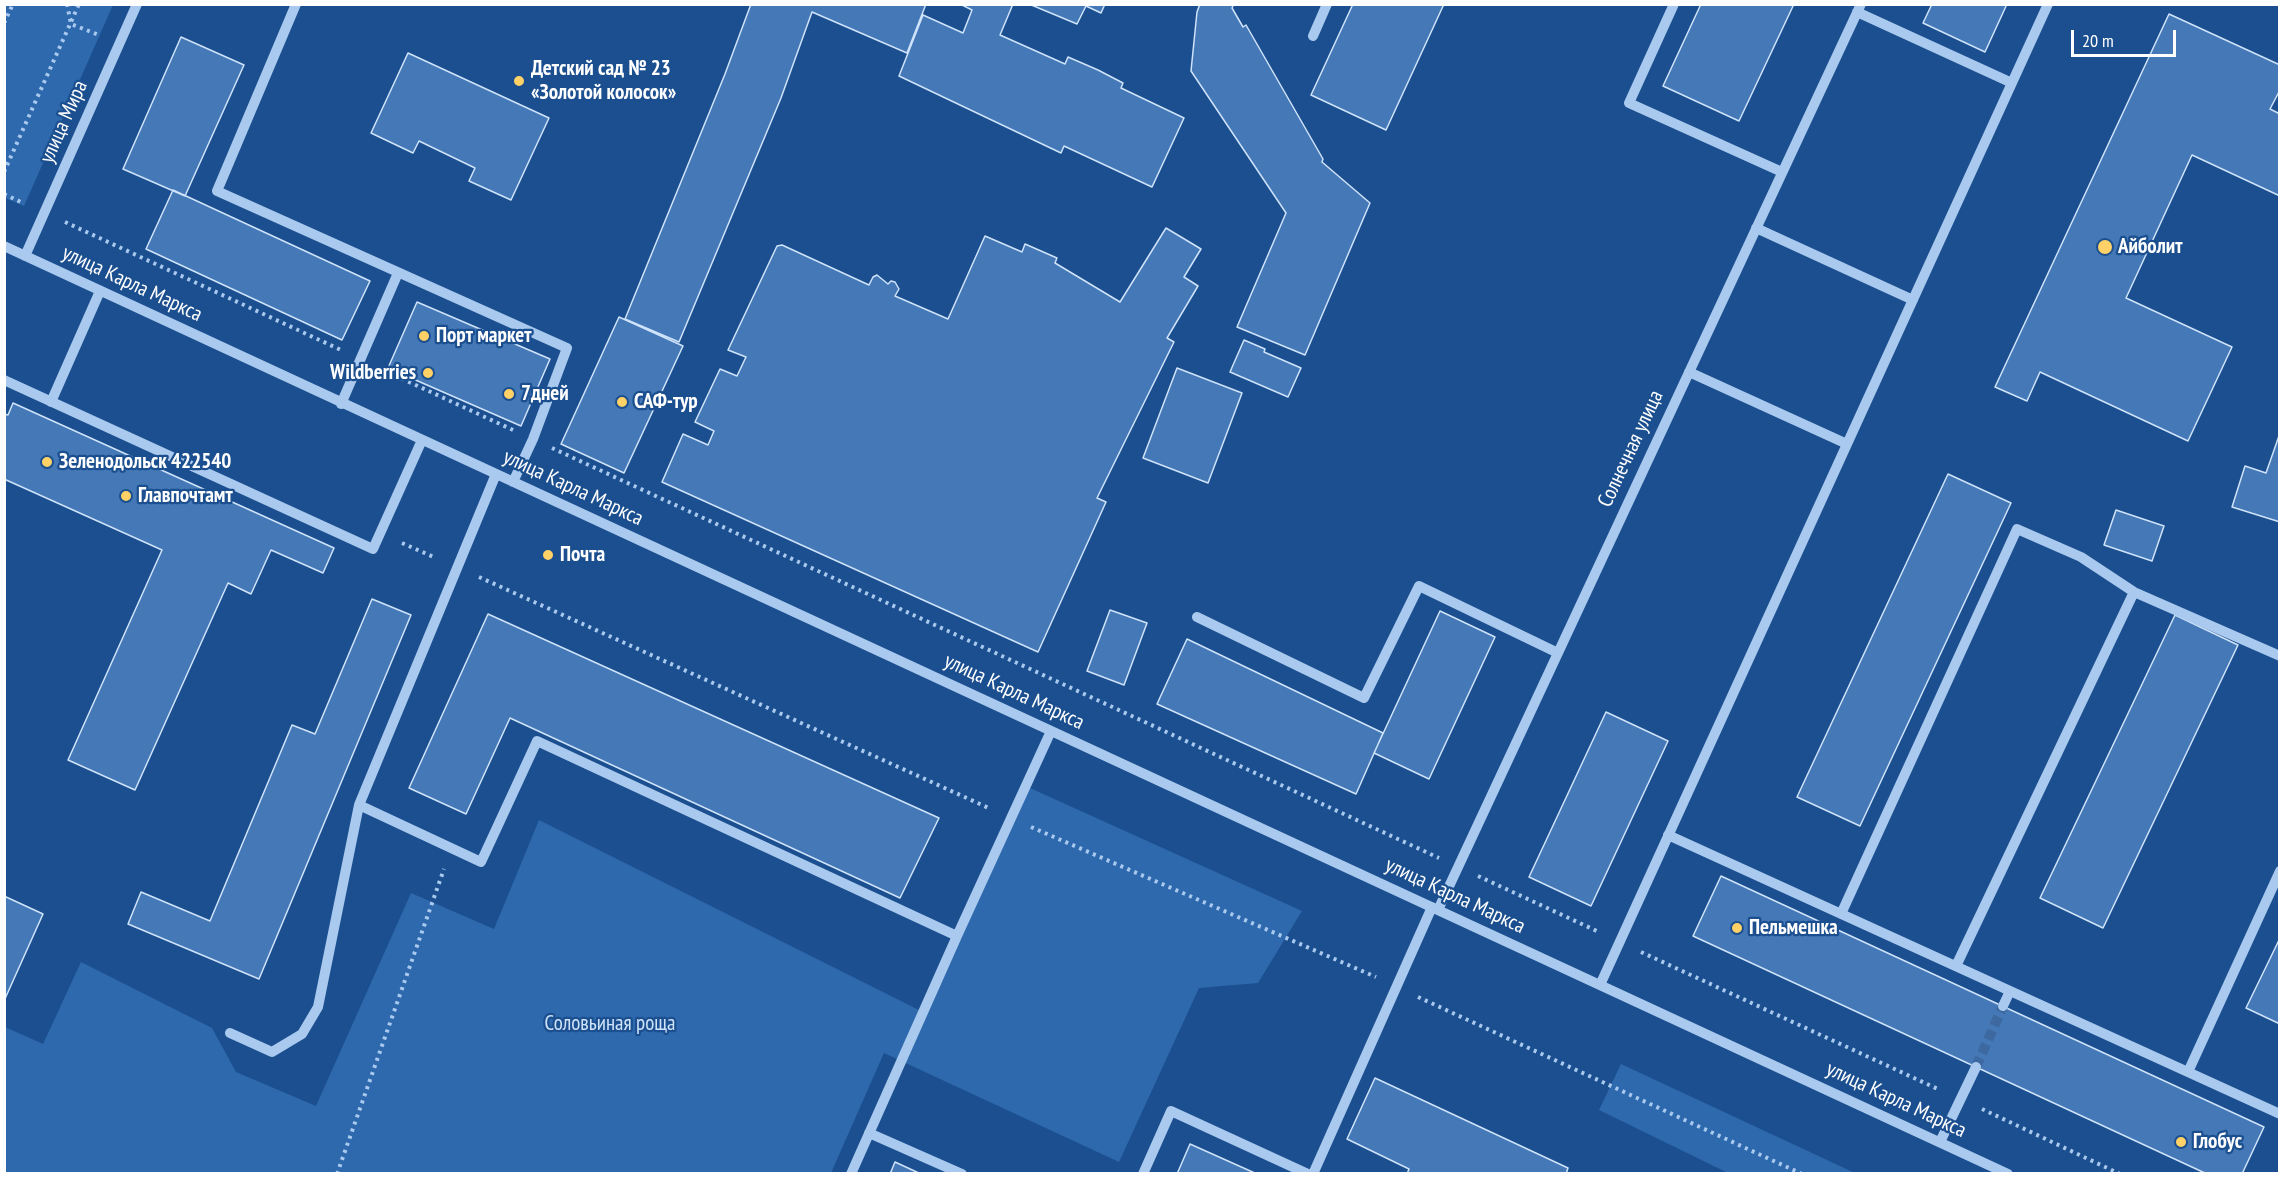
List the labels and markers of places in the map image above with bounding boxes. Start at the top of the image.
place label: Детский сад № 23 «Золотой колосок» [531,56,676,106]
marker: Детский сад № 23 «Золотой колосок» [512,74,526,88]
place label: Айболит [2118,234,2182,260]
marker: Айболит [2096,238,2114,256]
place label: Порт маркет [436,323,531,349]
marker: Порт маркет [417,329,431,343]
place label: Wildberries [330,360,416,386]
marker: Wildberries [421,366,435,380]
place label: 7дней [521,381,569,407]
marker: 7дней [502,387,516,401]
place label: САФ-тур [634,389,698,415]
marker: САФ-тур [615,395,629,409]
place label: Зеленодольск 422540 [59,449,231,475]
marker: Зеленодольск 422540 [40,455,54,469]
place label: Главпочтамт [138,483,233,509]
marker: Главпочтамт [119,489,133,503]
place label: Почта [560,542,605,568]
marker: Почта [541,548,555,562]
place label: Пельмешка [1749,915,1838,941]
marker: Пельмешка [1730,921,1744,935]
place label: Глобус [2193,1129,2242,1155]
marker: Глобус [2174,1135,2188,1149]

